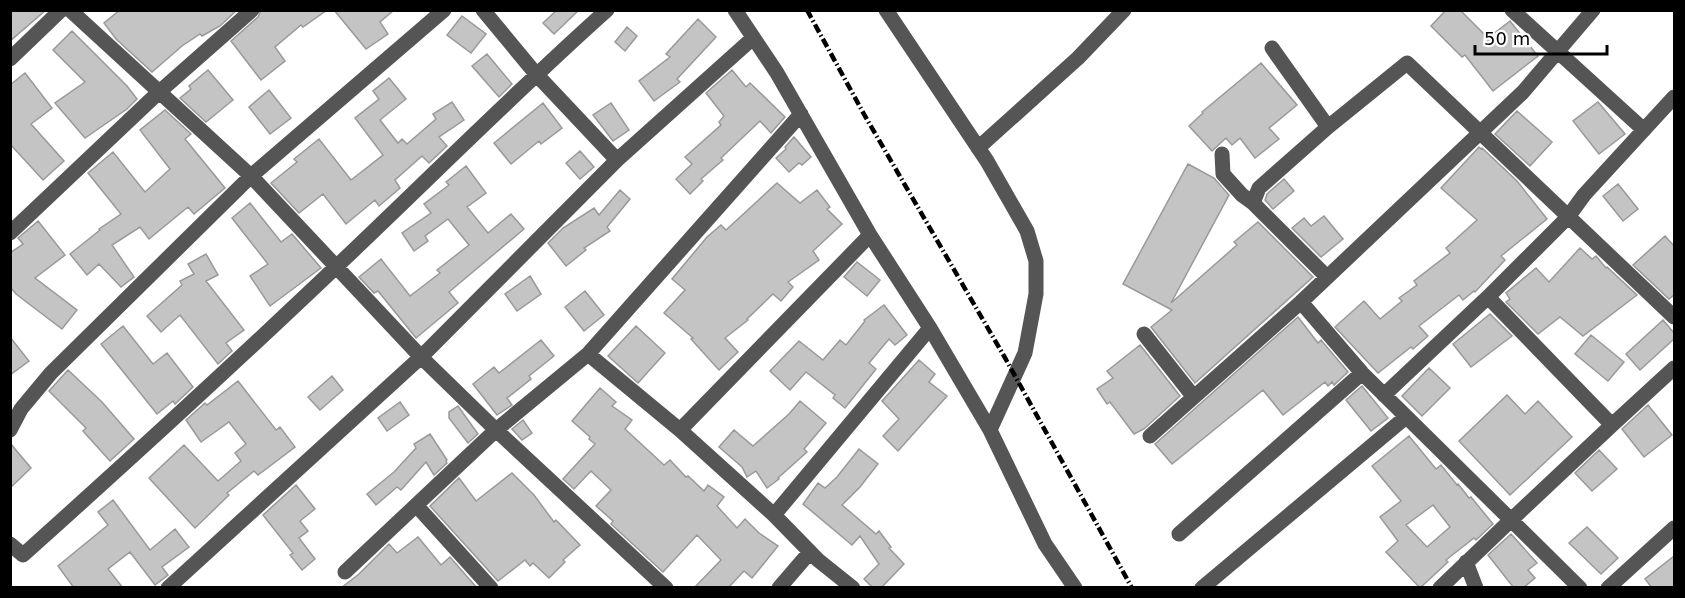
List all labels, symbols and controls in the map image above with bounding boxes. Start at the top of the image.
scale bar [1475,18,1607,56]
text: 50 m [1484,28,1530,49]

